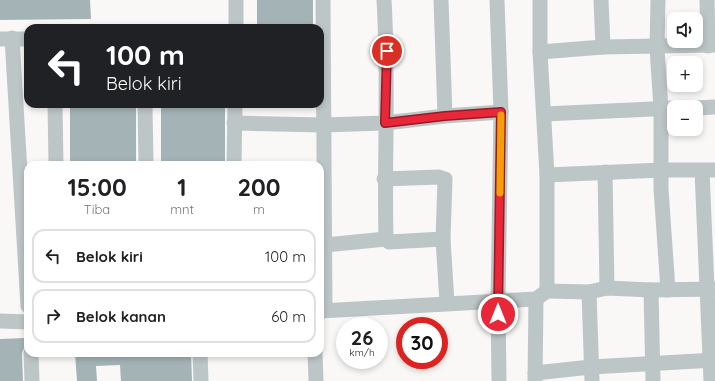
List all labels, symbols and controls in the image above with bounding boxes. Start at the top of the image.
map controls [667,12,703,136]
button: sound [667,12,703,48]
pin [370,34,404,68]
text: 100 m [106,37,185,72]
icon: left [40,40,92,92]
icon: arrive [376,40,398,62]
button: + [667,56,703,92]
text: Belok kiri [106,72,182,95]
button: − [667,100,703,136]
text: 15:00 [67,172,127,202]
text: 1 [177,172,187,202]
text: 200 [237,172,281,202]
text: Tiba [84,201,110,217]
text: mnt [170,201,194,217]
text: m [253,201,265,217]
icon: left [42,245,64,267]
text: Belok kiri [76,247,143,266]
text: 100 m [265,247,306,266]
position arrow [477,293,519,335]
icon: right [42,305,64,327]
text: Belok kanan [76,307,166,326]
text: 60 m [271,307,306,326]
speed limit sign: 30 [396,317,448,369]
text: 26 [351,325,373,350]
text: km/h [349,346,375,359]

